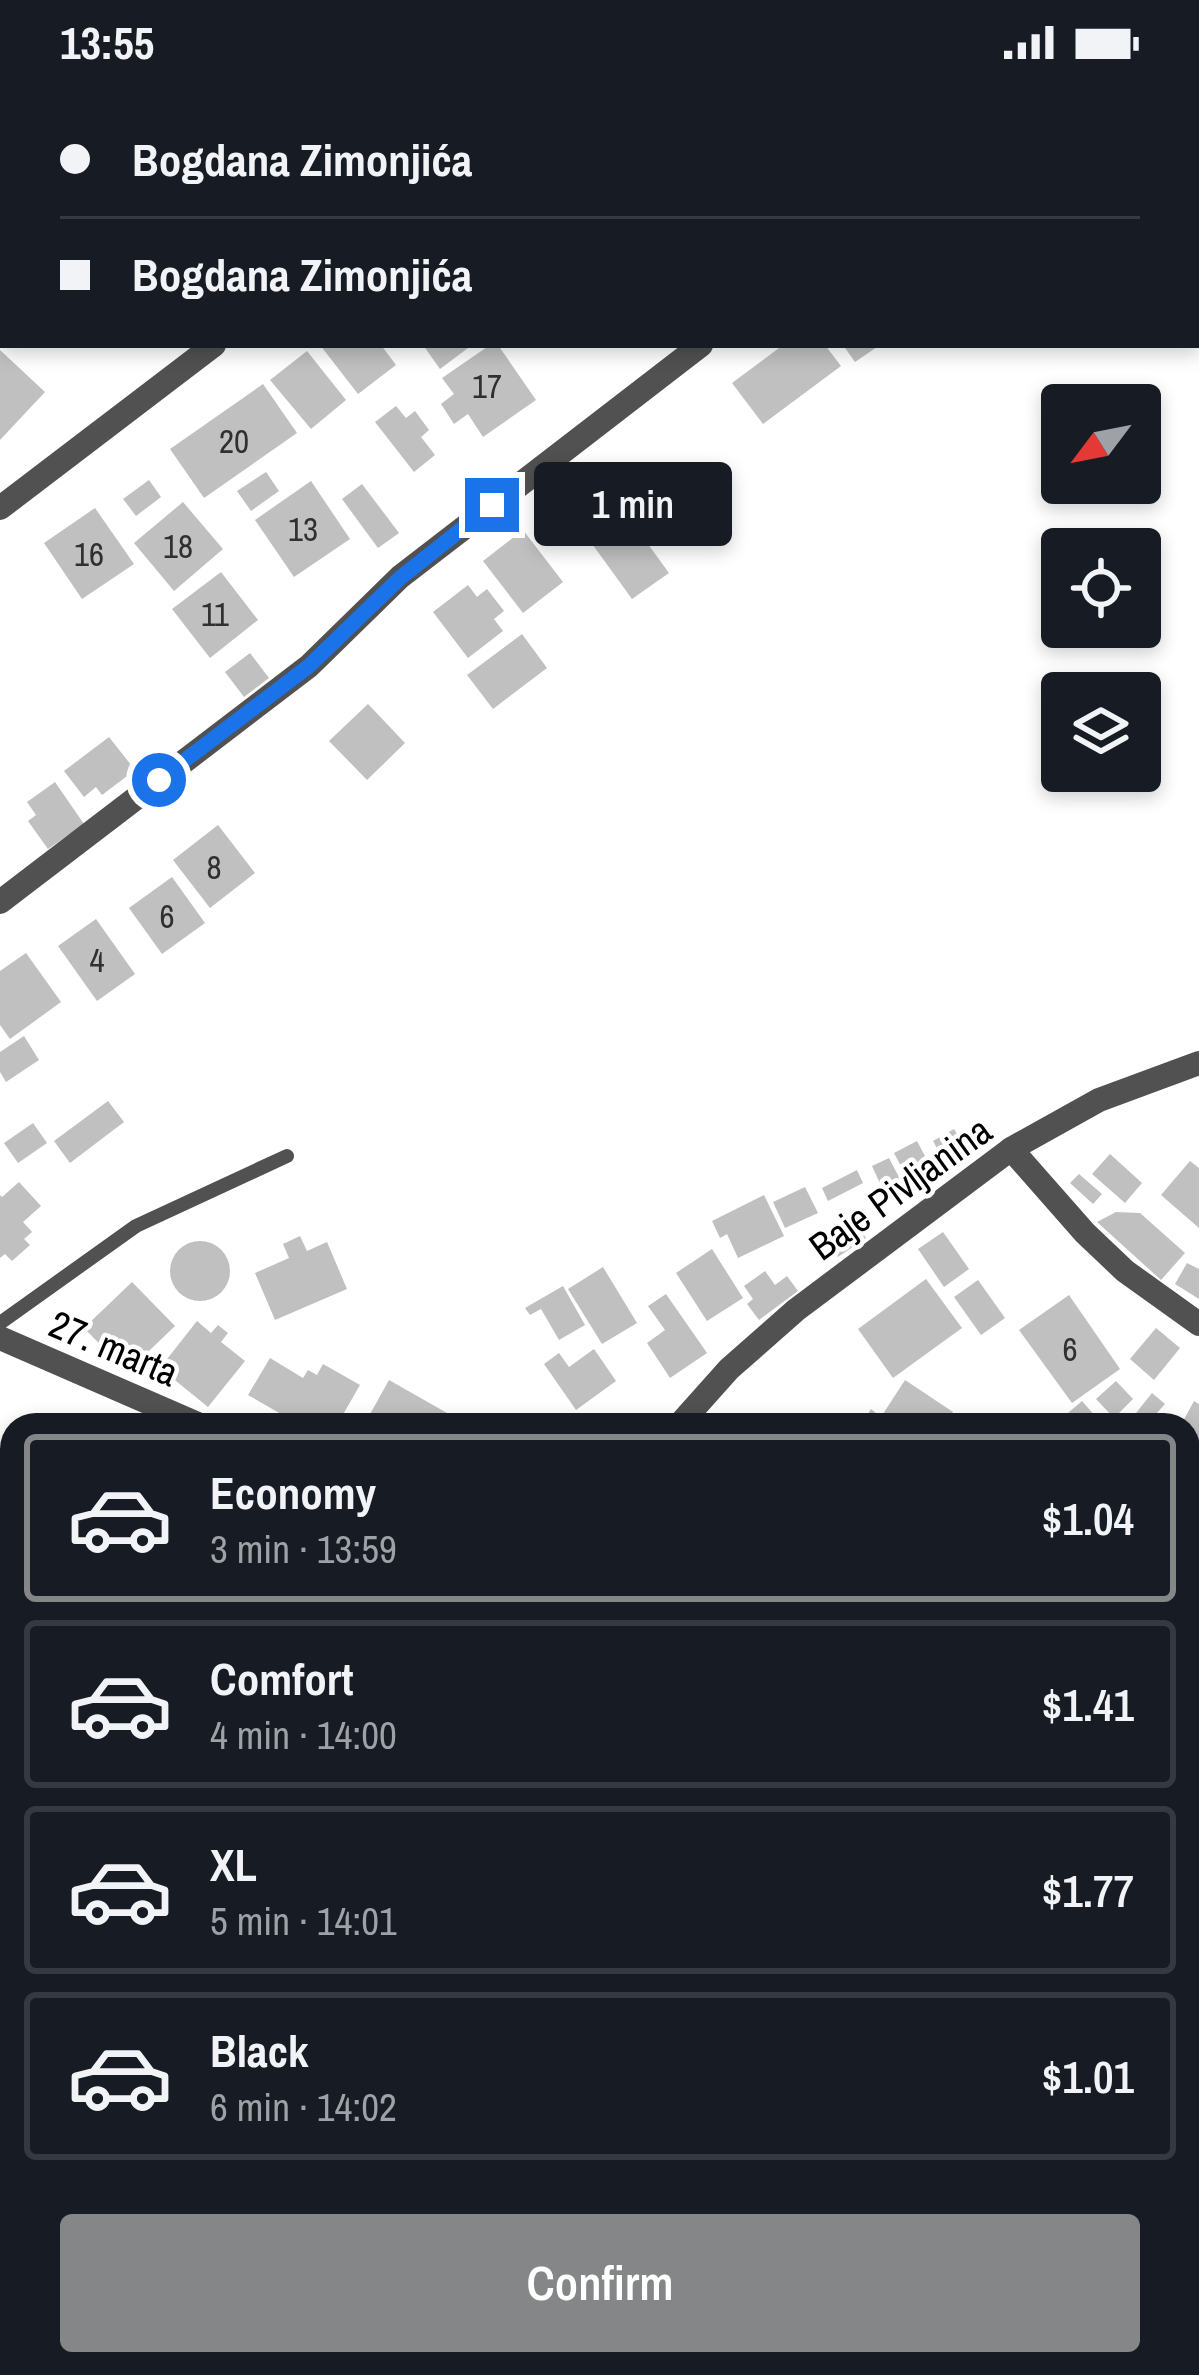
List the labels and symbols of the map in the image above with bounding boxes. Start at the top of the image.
house number: 17 [472,364,502,408]
north arrow [1041,384,1161,504]
house number: 20 [219,419,249,463]
callout: 1 min [534,463,732,547]
route end [465,478,519,532]
house number: 13 [288,507,318,551]
house number: 18 [163,524,193,568]
house number: 16 [74,532,104,576]
house number: 11 [201,592,229,636]
route start [132,753,186,807]
house number: 8 [206,845,222,889]
house number: 6 [159,894,175,938]
house number: 4 [89,938,105,982]
street label: Baje Pivljanina [798,1104,1002,1272]
street label: 27. marta [42,1298,187,1398]
house number: 6 [1062,1327,1078,1371]

